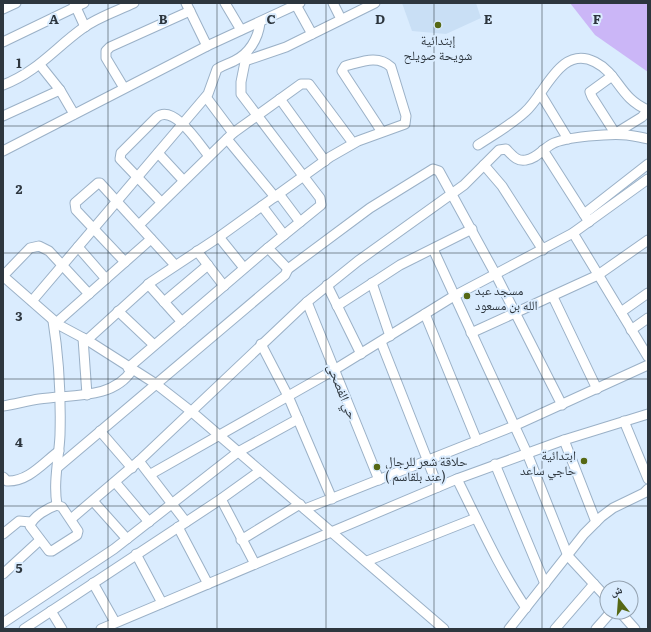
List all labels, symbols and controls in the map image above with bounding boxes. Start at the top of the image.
text: A [49,9,59,28]
text: B [159,9,168,28]
text: C [266,9,276,28]
text: D [375,9,385,28]
text: E [484,9,493,28]
text: F [593,9,601,28]
marker: إبتدائية شويحة صويلح [433,20,443,30]
place label: إبتدائية شويحة صويلح [404,30,472,65]
text: 1 [16,53,22,72]
text: 2 [16,179,23,198]
place label: مسجد عبد الله بن مسعود [475,280,538,314]
marker: مسجد عبد الله بن مسعود [462,291,472,301]
text: 3 [15,306,23,325]
street label: حي الفصحى [321,360,363,422]
text: 4 [15,432,23,451]
place label: ابتدائية حاجي ساعد [520,445,576,481]
place label: حلاقة شعر للرجال ( عند بلقاسم) [385,451,467,485]
marker: ابتدائية حاجي ساعد [579,456,589,466]
marker: حلاقة شعر للرجال ( عند بلقاسم) [372,462,382,472]
text: 5 [15,558,23,577]
north arrow [599,580,639,620]
text: ش [608,580,624,600]

